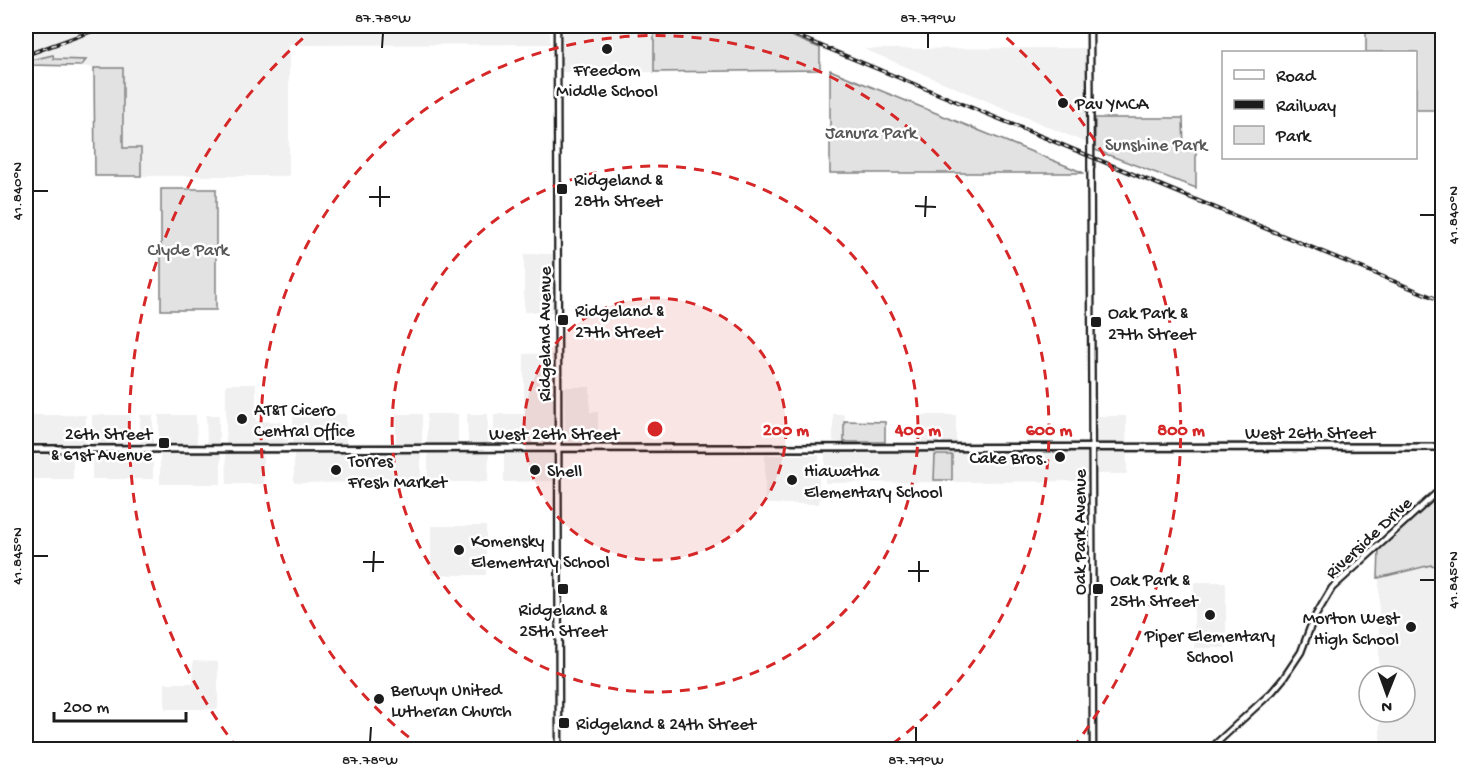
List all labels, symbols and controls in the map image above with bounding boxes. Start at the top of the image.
text: 87.78°W [355,10,411,28]
text: 87.79°W [900,10,956,28]
marker: Freedom Middle School [600,42,614,56]
legend [1222,51,1417,159]
place label: Freedom Middle School [556,61,658,103]
text: Road [1276,67,1317,88]
place label: Pav YMCA [1074,95,1150,116]
marker: Pav YMCA [1056,96,1070,110]
text: Railway [1276,97,1336,118]
park label: Janura Park [825,124,919,145]
text: Park [1275,127,1312,148]
park label: Sunshine Park [1105,136,1209,157]
text: 41.840°N [9,162,27,220]
place label: Ridgeland & 28th Street [574,171,664,213]
marker: Ridgeland & 28th Street [555,182,569,196]
text: 41.840°N [1445,186,1463,244]
park label: Clyde Park [148,241,230,262]
street label: Ridgeland Avenue [536,266,557,401]
place label: Ridgeland & 27th Street [575,302,665,344]
place label: Oak Park & 27th Street [1108,304,1197,346]
marker: Ridgeland & 27th Street [556,313,570,327]
marker: Oak Park & 27th Street [1089,315,1103,329]
place label: AT&T Cicero Central Office [254,401,355,443]
marker: AT&T Cicero Central Office [235,412,249,426]
centre of rings [645,419,665,439]
text: 200 m [763,421,809,442]
text: 400 m [894,421,941,442]
text: 600 m [1026,421,1073,442]
text: 800 m [1157,421,1205,442]
street label: West 26th Street [1245,424,1377,445]
place label: 26th Street & 61st Avenue [51,425,154,467]
street label: West 26th Street [489,425,621,446]
marker: 26th Street & 61st Avenue [157,436,171,450]
place label: Cake Bros. [969,449,1048,470]
marker: Cake Bros. [1053,450,1067,464]
place label: Torres Fresh Market [347,452,449,494]
place label: Shell [547,462,582,483]
place label: Hiawatha Elementary School [804,462,943,504]
marker: Torres Fresh Market [329,463,343,477]
marker: Shell [528,463,542,477]
street label: Oak Park Avenue [1071,468,1092,595]
marker: Hiawatha Elementary School [785,473,799,487]
street label: Riverside Drive [1322,493,1418,584]
text: 41.845°N [9,527,27,585]
place label: Komensky Elementary School [471,532,610,574]
marker: Komensky Elementary School [452,543,466,557]
text: 41.845°N [1445,551,1463,609]
place label: Oak Park & 25th Street [1110,571,1199,613]
marker: Ridgeland & 25th Street [556,582,570,596]
marker: Oak Park & 25th Street [1091,582,1105,596]
place label: Ridgeland & 25th Street [518,601,608,643]
marker: Piper Elementary School [1203,608,1217,622]
place label: Morton West High School [1303,609,1401,651]
marker: Morton West High School [1404,620,1418,634]
place label: Piper Elementary School [1144,627,1275,669]
north arrow [1357,664,1417,724]
place label: Berwyn United Lutheran Church [390,681,512,723]
scale bar [54,685,186,723]
marker: Berwyn United Lutheran Church [372,692,386,706]
text: N [1381,696,1392,715]
text: 200 m [63,698,110,719]
place label: Ridgeland & 24th Street [576,715,758,736]
marker: Ridgeland & 24th Street [557,716,571,730]
text: 87.78°W [342,752,398,770]
text: 87.79°W [888,752,944,770]

